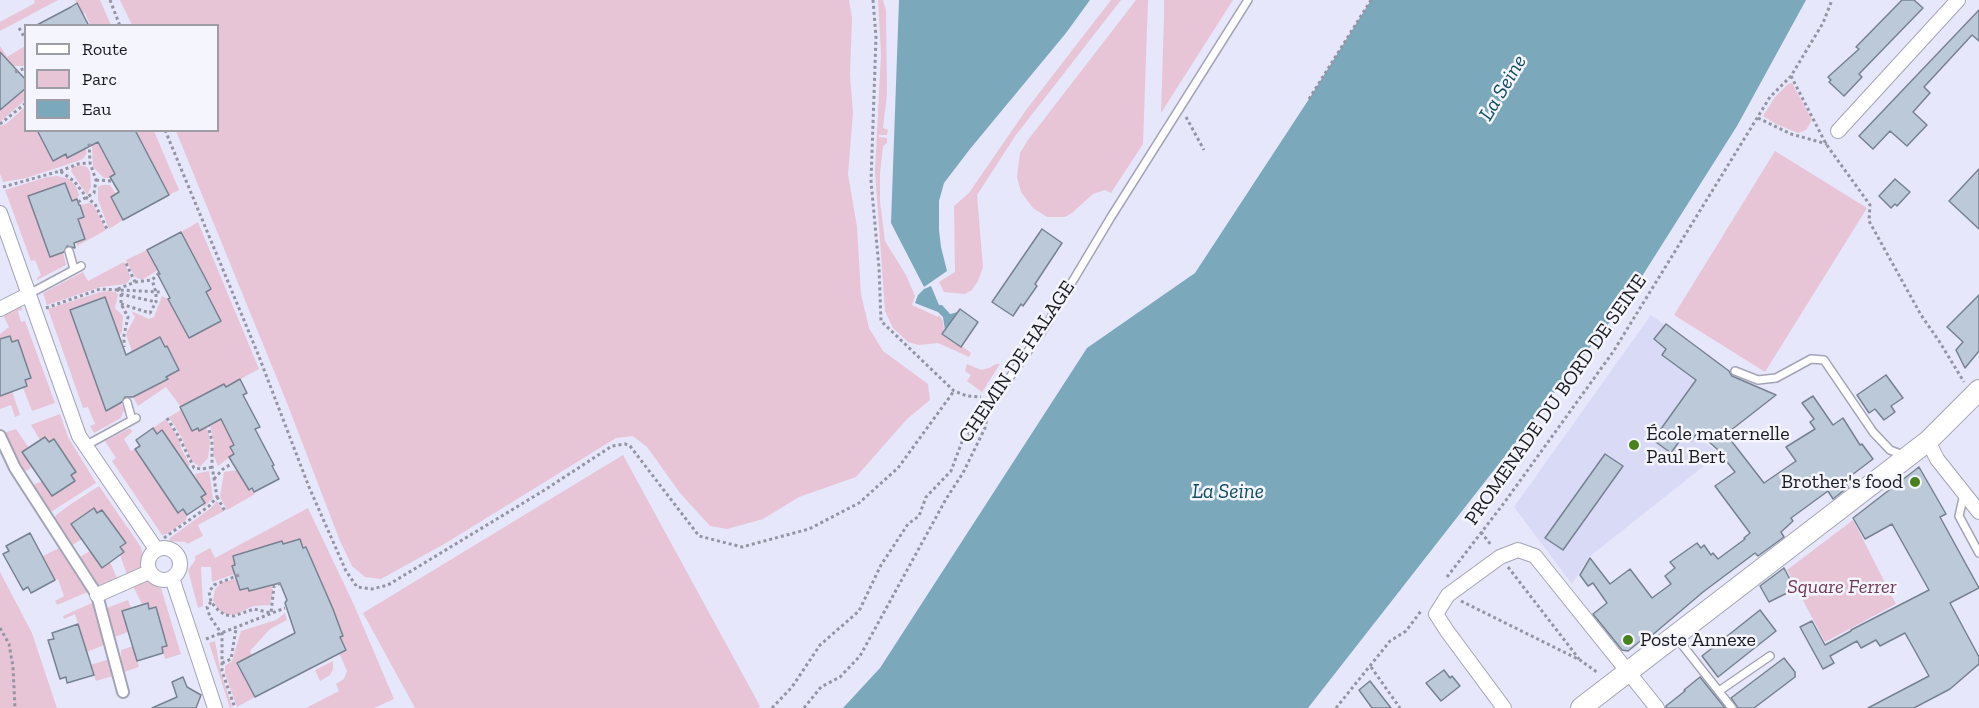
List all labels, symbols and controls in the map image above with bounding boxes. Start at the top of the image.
legend [24,24,219,132]
text: Route [82,38,127,60]
water label: La Seine [1474,51,1532,125]
text: Parc [82,68,117,90]
text: Eau [82,98,111,120]
street label: PROMENADE DU BORD DE SEINE [1460,270,1652,530]
street label: CHEMIN DE HALAGE [954,276,1080,448]
place label: École maternelle Paul Bert [1646,422,1790,469]
marker: École maternelle Paul Bert [1627,438,1641,452]
place label: Brother's food [1781,470,1903,494]
marker: Brother's food [1908,475,1922,489]
water label: La Seine [1192,479,1264,505]
park label: Square Ferrer [1787,575,1897,599]
place label: Poste Annexe [1640,628,1756,652]
marker: Poste Annexe [1621,633,1635,647]

